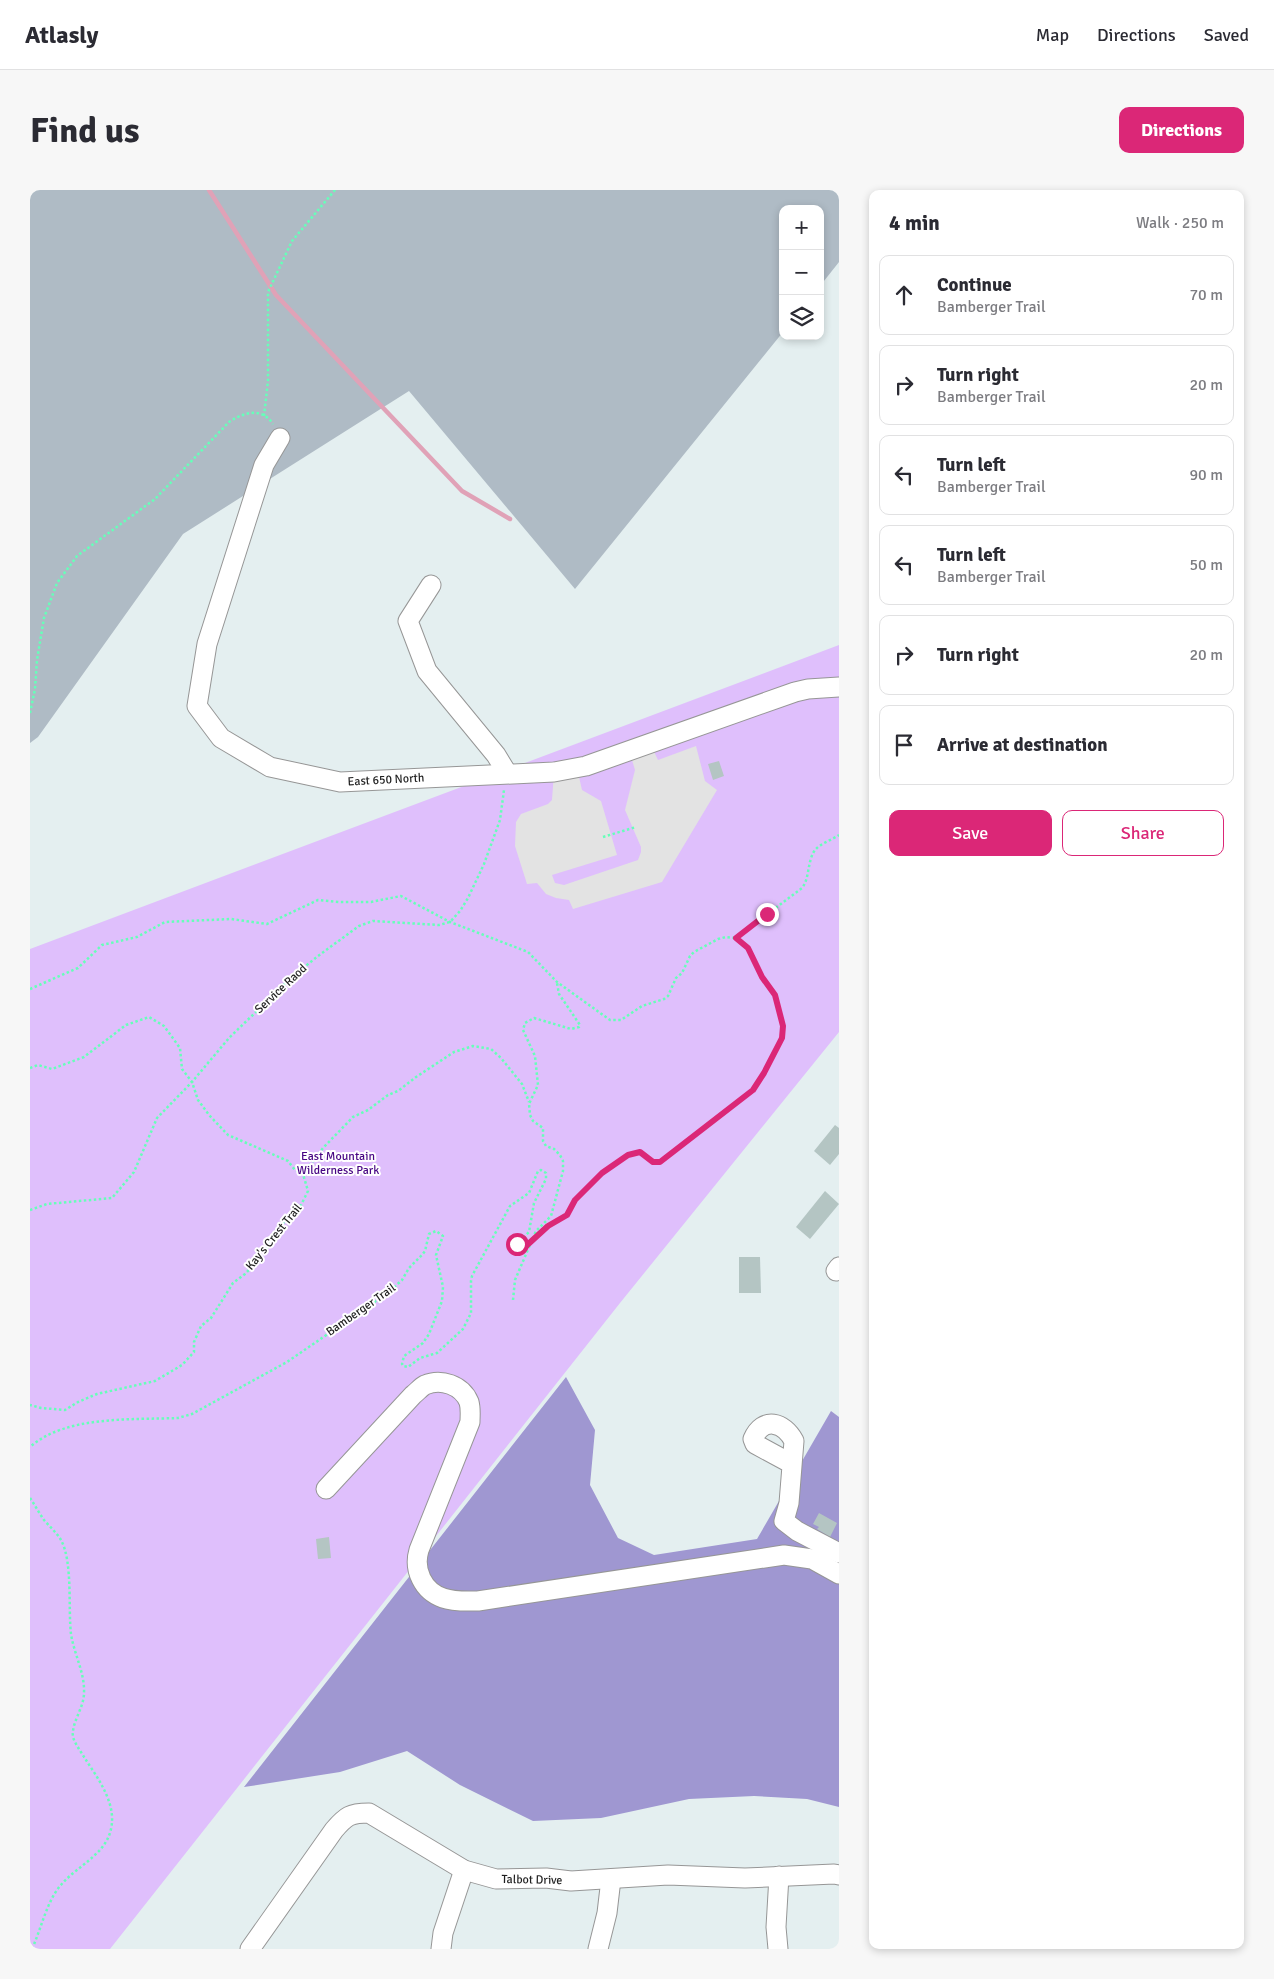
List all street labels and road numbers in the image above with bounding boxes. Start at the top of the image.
street label: East 650 North [347,771,425,789]
street label: Service Raod [252,961,310,1017]
street label: Kay's Crest Trail [243,1200,306,1273]
street label: Bamberger Trail [323,1280,399,1340]
street label: Talbot Drive [501,1872,563,1888]

